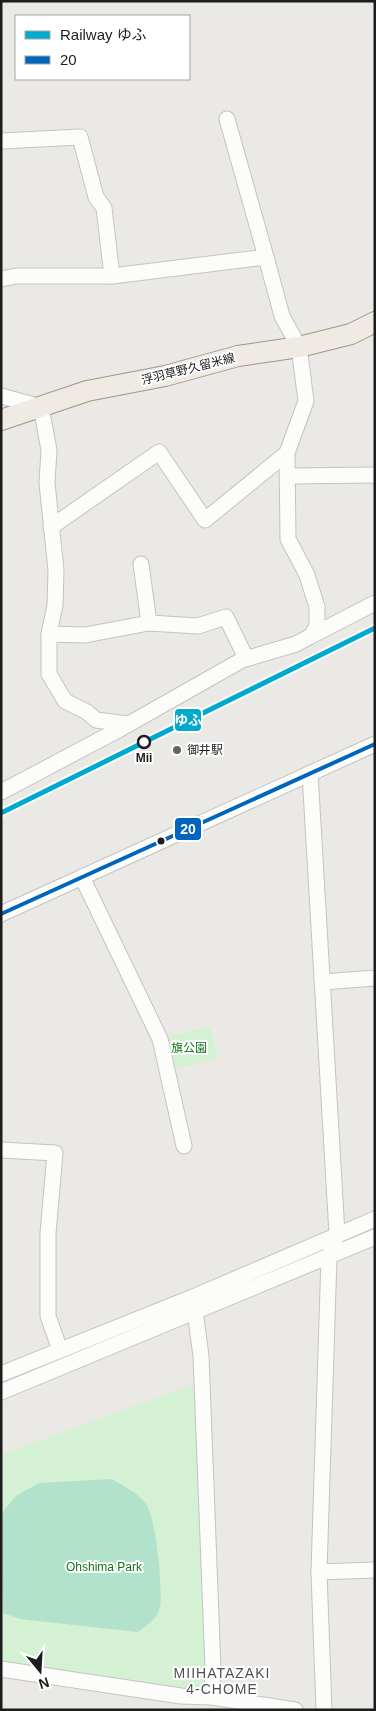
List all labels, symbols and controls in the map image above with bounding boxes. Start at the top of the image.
legend [15,15,190,80]
text: Railway ゆふ [60,26,146,43]
text: 20 [60,51,77,68]
street label: 浮羽草野久留米線 [140,351,236,387]
line badge: ゆふ [174,708,202,732]
text: ゆふ [174,712,202,728]
marker: Mii [137,735,151,749]
place label: 御井駅 [187,743,223,757]
marker: 御井駅 [171,744,183,756]
place label: Mii [136,751,152,765]
line badge: 20 [174,817,202,841]
text: 20 [180,821,196,837]
unlabelled marker [156,836,166,846]
park label: 旗公園 [171,1041,207,1055]
park label: Ohshima Park [66,1560,143,1574]
north arrow [15,1646,65,1696]
district label: MIIHATAZAKI 4-CHOME [174,1665,270,1697]
text: N [37,1674,51,1693]

